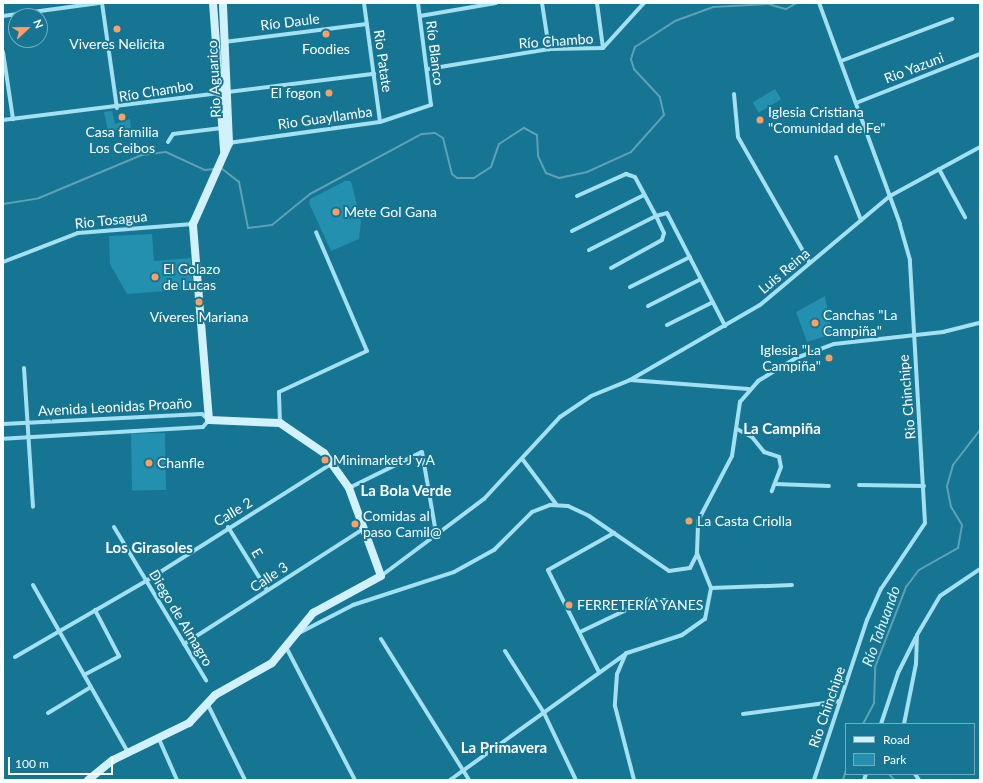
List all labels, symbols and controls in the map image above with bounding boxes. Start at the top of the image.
north arrow [8,8,48,48]
street label: Río Daule [259,10,321,34]
text: N [31,17,46,30]
street label: Río Blanco [423,20,447,86]
marker: Viveres Nelicita [112,24,122,34]
marker: Foodies [321,29,331,39]
street label: Rio Patate [370,29,396,93]
street label: Río Chambo [518,30,594,52]
place label: Viveres Nelicita [69,36,165,52]
street label: Rio Aguarico [204,40,224,118]
place label: Foodies [302,41,350,57]
street label: Rio Yazuni [882,49,946,87]
street label: Río Chambo [118,77,194,105]
place label: El fogon [271,85,321,101]
marker: El fogon [324,88,334,98]
street label: Rio Guayllamba [277,103,373,133]
place label: Iglesia Cristiana "Comunidad de Fe" [768,104,886,136]
marker: Casa familia Los Ceibos [117,112,127,122]
marker: Iglesia Cristiana "Comunidad de Fe" [755,115,765,125]
place label: Casa familia Los Ceibos [85,124,159,156]
place label: Mete Gol Gana [344,204,437,220]
marker: Mete Gol Gana [331,207,341,217]
street label: Rio Tosagua [74,208,148,232]
street label: Luis Reina [755,245,813,297]
place label: El Golazo de Lucas [163,261,220,294]
marker: El Golazo de Lucas [150,272,160,282]
marker: Víveres Mariana [194,297,204,307]
place label: Canchas "La Campiña" [823,307,898,340]
place label: Víveres Mariana [150,309,248,325]
marker: Canchas "La Campiña" [810,318,820,328]
place label: Iglesia "La Campiña" [760,342,821,374]
marker: Iglesia "La Campiña" [824,353,834,363]
street label: Rio Chinchipe [895,354,919,440]
street label: Avenida Leonidas Proaño [38,395,192,419]
district label: La Campiña [743,420,821,438]
place label: Minimarket J y A [333,452,436,468]
place label: Chanfle [157,455,204,471]
marker: Minimarket J y A [320,455,330,465]
marker: Chanfle [144,458,154,468]
district label: La Bola Verde [360,482,452,500]
street label: Calle 2 [211,494,255,530]
place label: Comidas al paso Camil@ [363,508,442,540]
place label: La Casta Criolla [697,513,792,529]
marker: La Casta Criolla [684,516,694,526]
marker: Comidas al paso Camil@ [350,519,360,529]
district label: Los Girasoles [105,539,193,557]
street label: E [248,545,266,561]
street label: Calle 3 [247,558,291,596]
street label: Diego de Almagro [145,567,217,669]
water label: Río Tahuando [858,583,904,669]
place label: FERRETERÍA YANES [577,597,704,613]
marker: FERRETERÍA YANES [564,600,574,610]
street label: Rio Chinchipe [805,664,849,750]
legend [845,723,975,775]
text: Road [883,732,910,747]
district label: La Primavera [461,739,547,757]
scale bar [10,749,115,775]
text: Park [883,752,906,767]
text: 100 m [15,756,49,771]

